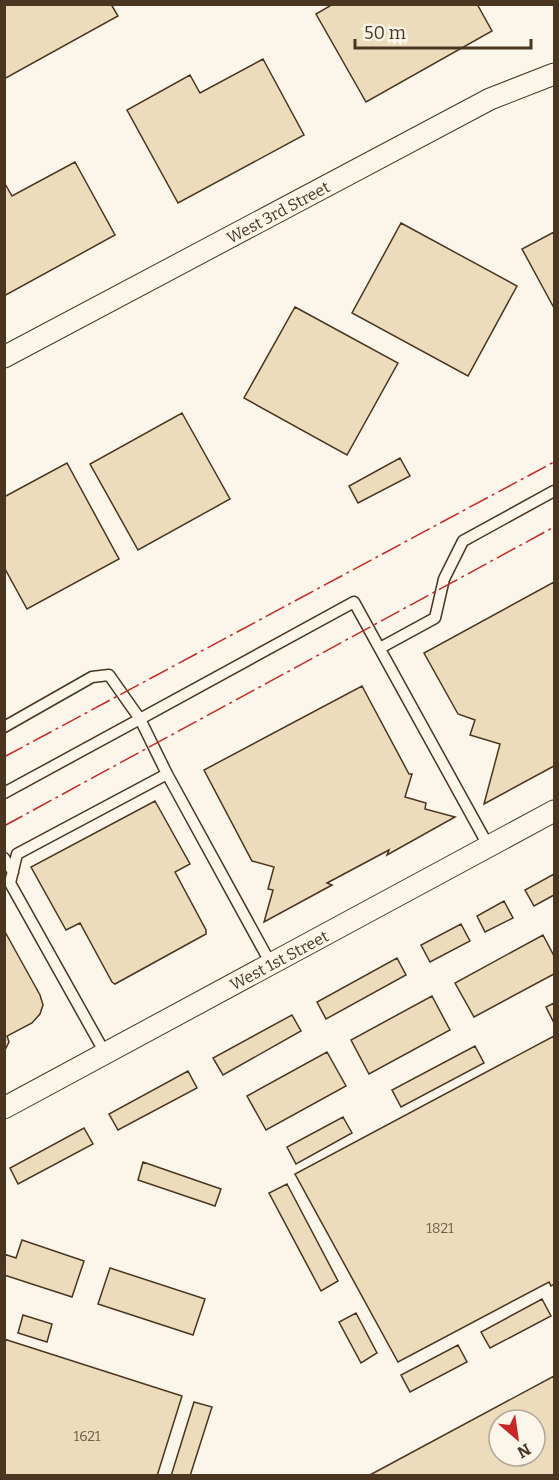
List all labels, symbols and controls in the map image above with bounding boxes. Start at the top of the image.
scale bar [355,12,530,50]
text: 50 m [364,22,406,44]
street label: West 3rd Street [223,177,333,248]
street label: West 1st Street [227,926,332,994]
house number: 1821 [426,1220,454,1237]
north arrow [487,1408,547,1468]
house number: 1621 [73,1428,101,1445]
text: N [514,1439,534,1462]

